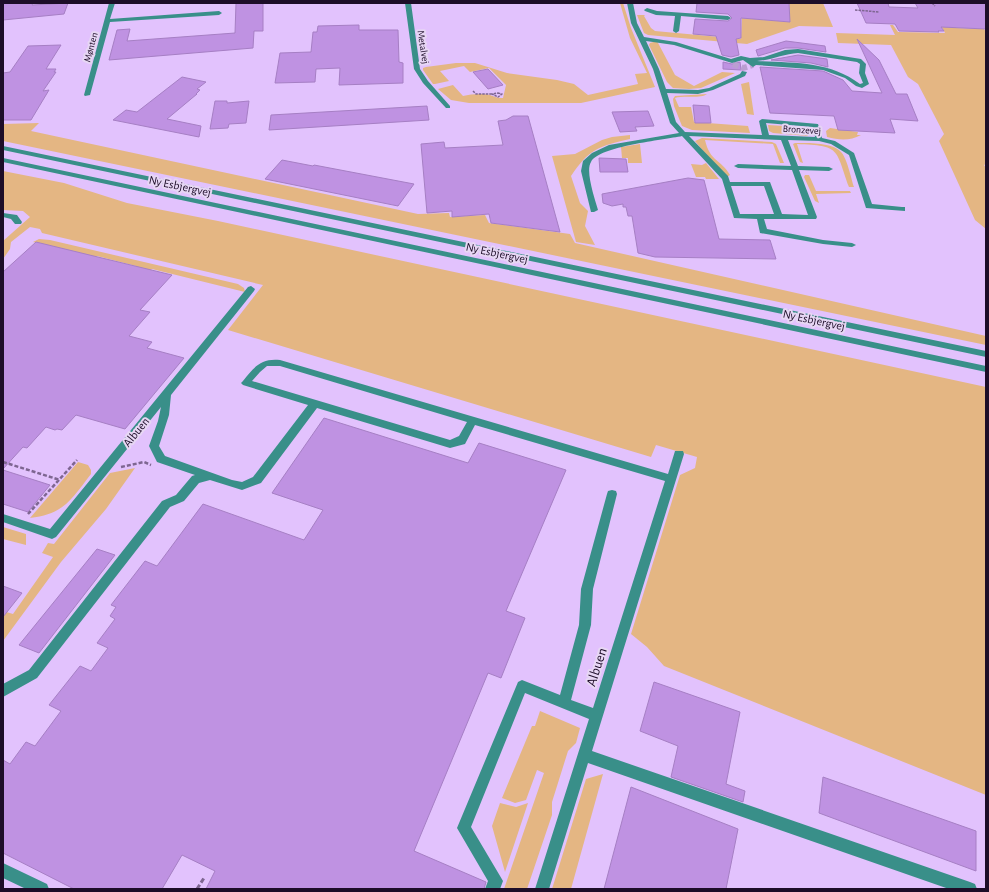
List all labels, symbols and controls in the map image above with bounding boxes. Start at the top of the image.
street label: Metalvej [415,30,431,65]
street label: Mønten [82,31,100,63]
street label: Bronzevej [782,124,821,136]
street label: Ny Esbjergvej [148,174,212,199]
street label: Ny Esbjergvej [465,241,529,266]
street label: Ny Esbjergvej [782,308,846,333]
street label: Albuen [121,415,151,449]
street label: Albuen [584,646,610,688]

